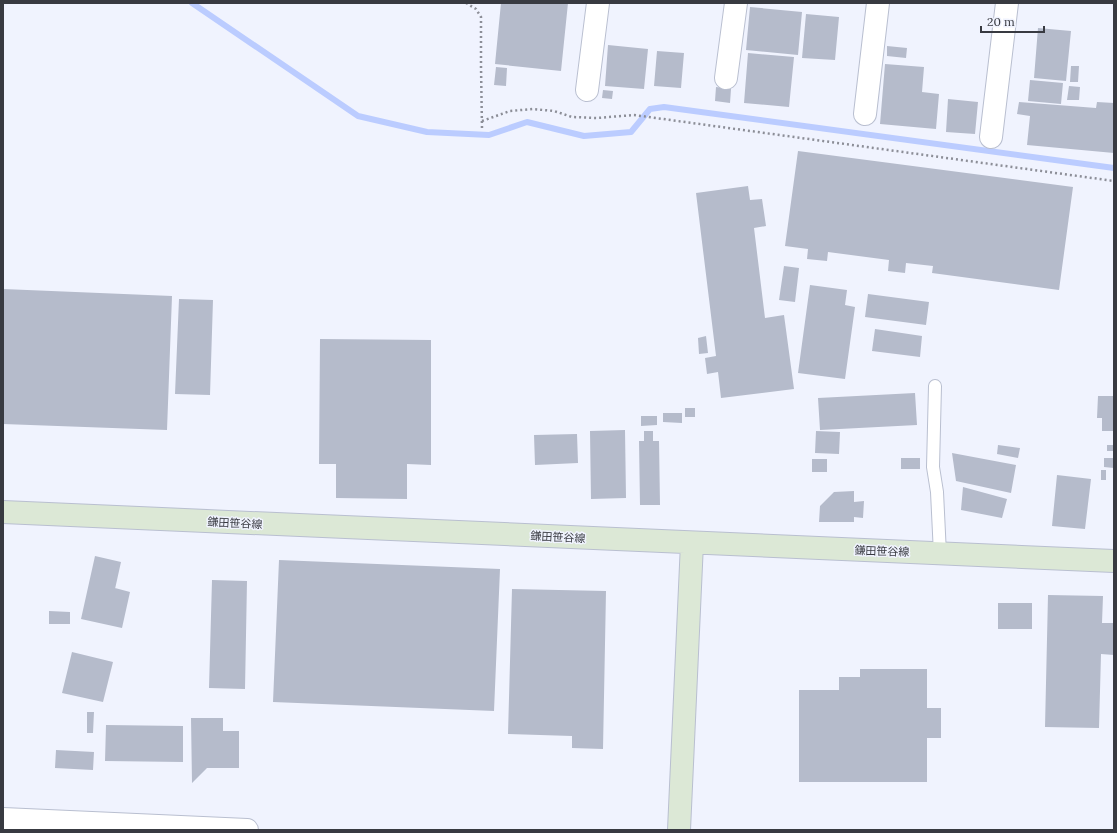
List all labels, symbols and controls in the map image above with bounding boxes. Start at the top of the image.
scale bar [981,8,1044,34]
text: 20 m [987,14,1015,29]
street label: 鎌田笹谷線 [207,515,263,531]
street label: 鎌田笹谷線 [530,529,586,545]
street label: 鎌田笹谷線 [854,543,910,559]

